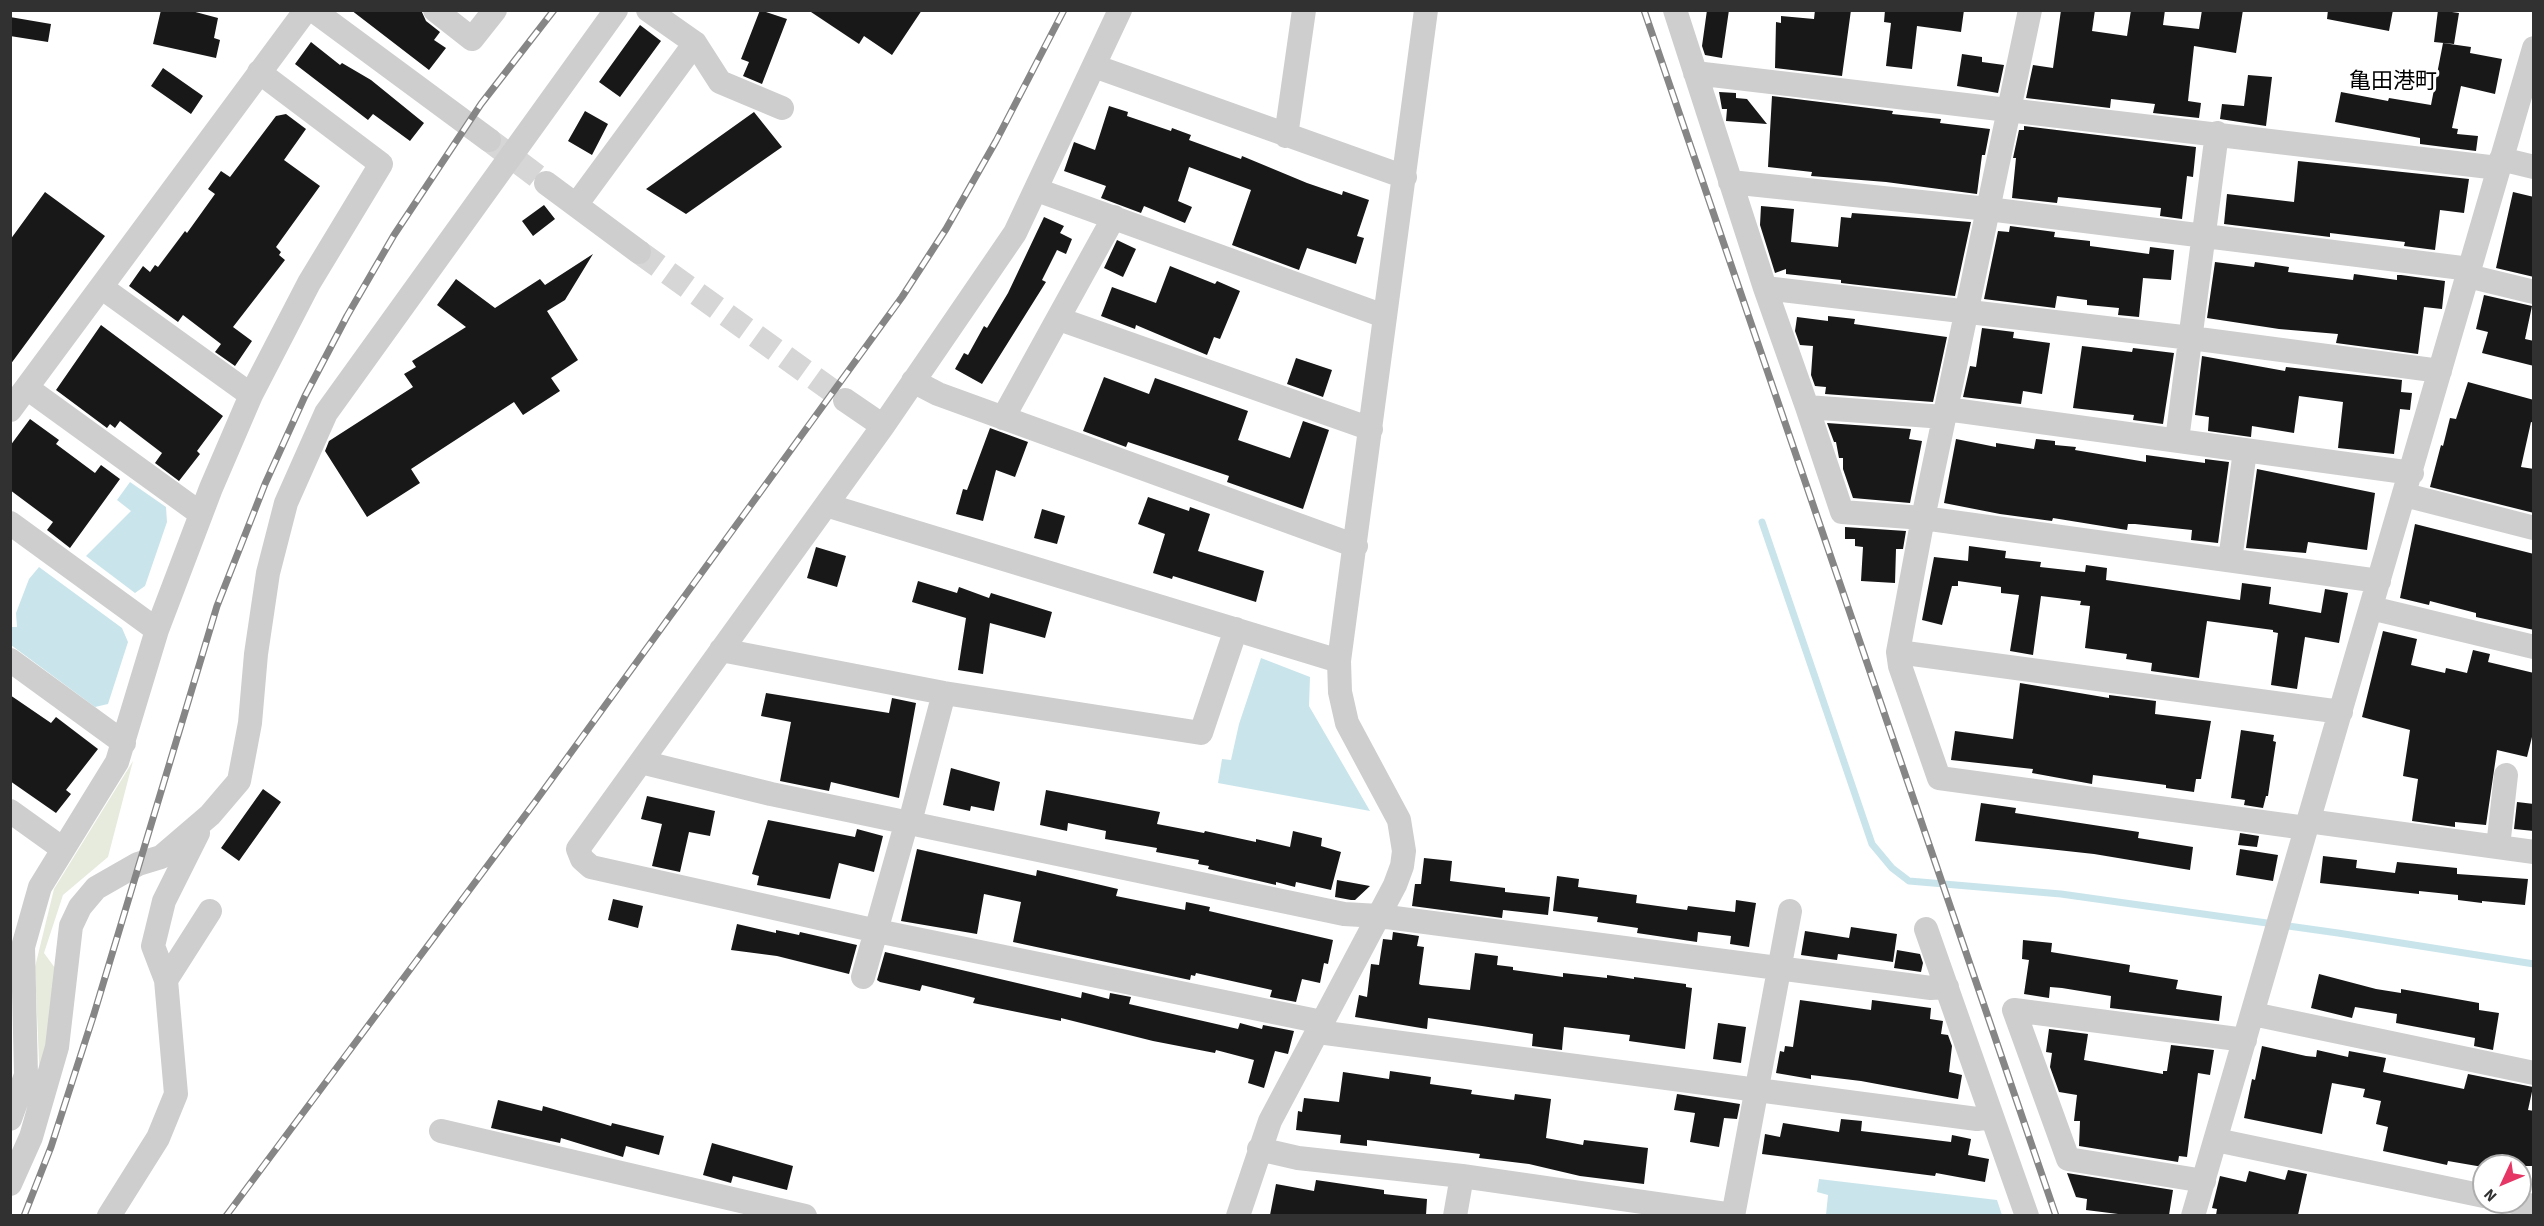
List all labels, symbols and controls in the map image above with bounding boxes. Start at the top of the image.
district label: 亀田港町 [2349,70,2437,96]
north arrow [2472,1154,2532,1214]
text: N [2479,1184,2502,1207]

